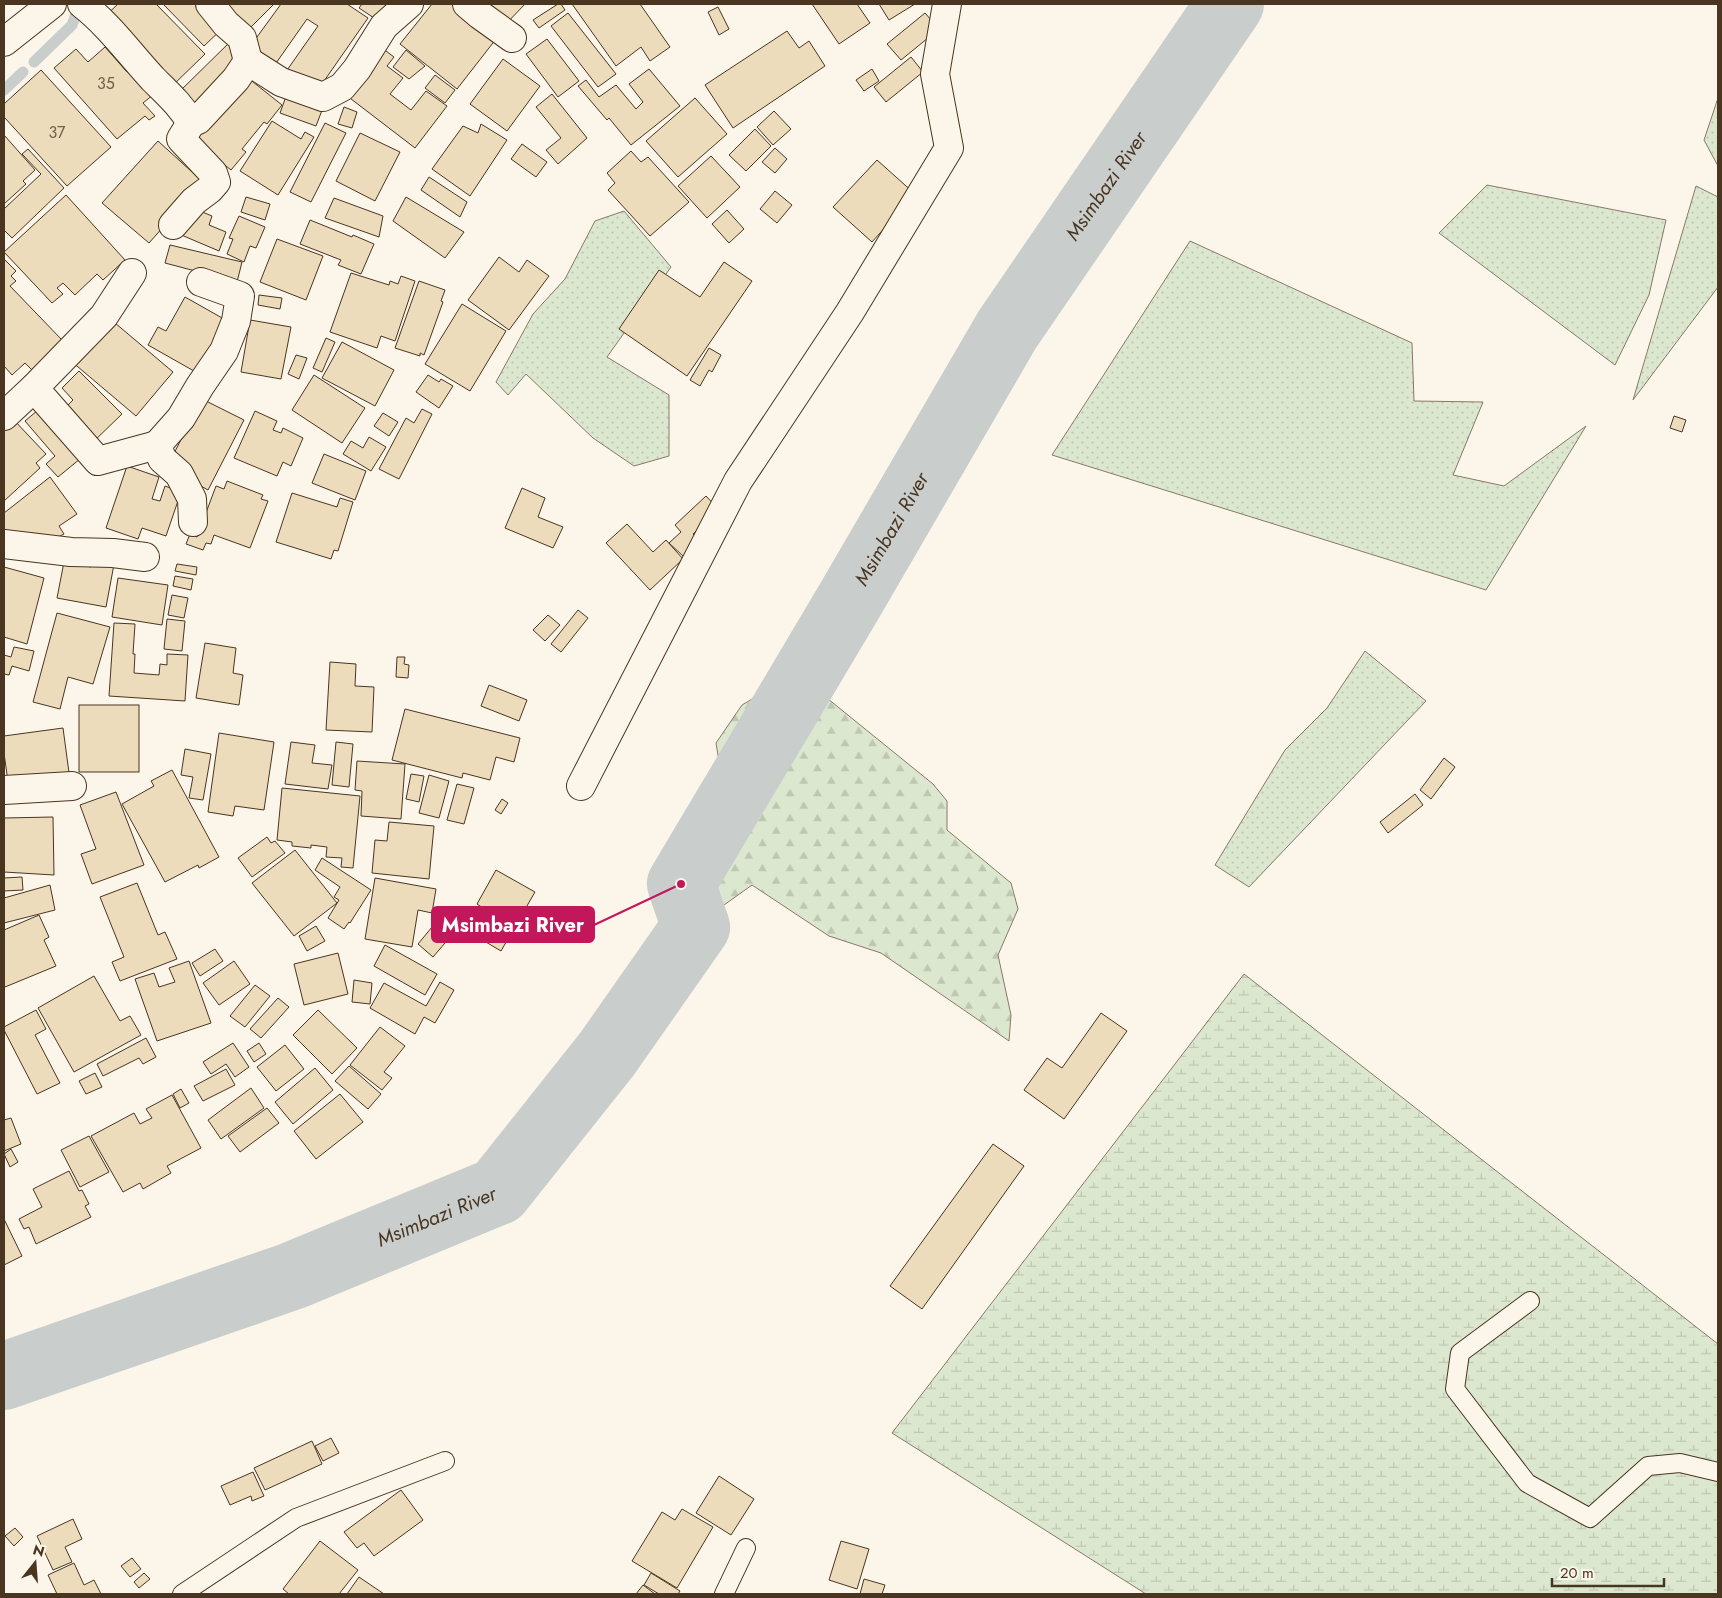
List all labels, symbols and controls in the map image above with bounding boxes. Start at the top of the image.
house number: 35 [97,72,115,95]
house number: 37 [49,121,66,144]
water label: Msimbazi River [1058,124,1154,246]
water label: Msimbazi River [847,466,936,591]
callout: Msimbazi River [432,907,594,942]
text: Msimbazi River [442,911,585,940]
water label: Msimbazi River [372,1178,502,1254]
north arrow [10,1538,60,1588]
text: N [31,1539,47,1562]
scale bar [1552,1556,1664,1588]
text: 20 m [1560,1562,1594,1584]

